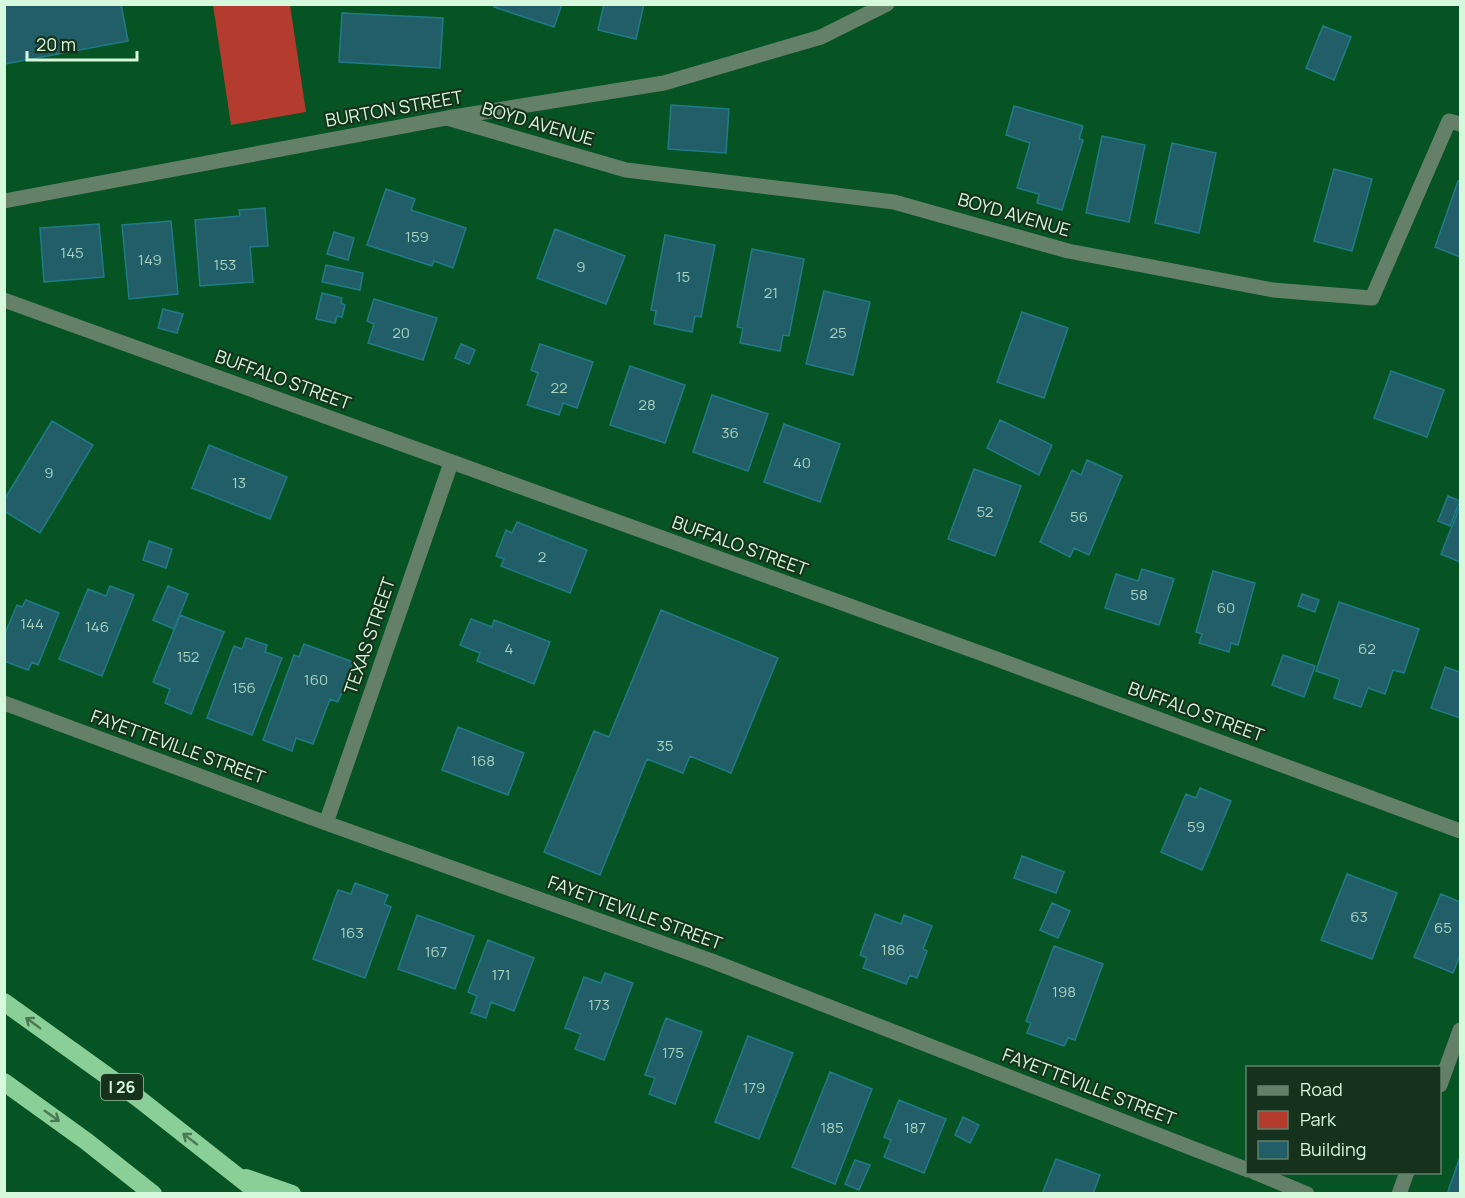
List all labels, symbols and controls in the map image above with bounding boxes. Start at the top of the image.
scale bar [27,24,136,62]
text: 20 m [36,32,76,56]
street label: BURTON STREET [323,84,465,132]
street label: BOYD AVENUE [479,96,597,151]
street label: BOYD AVENUE [955,187,1073,242]
house number: 159 [405,226,429,247]
house number: 145 [60,242,84,263]
house number: 149 [138,249,162,270]
house number: 153 [214,254,236,275]
house number: 9 [576,256,586,277]
house number: 15 [676,266,690,287]
house number: 21 [764,282,778,303]
house number: 20 [392,322,410,343]
house number: 25 [829,322,847,343]
street label: BUFFALO STREET [212,343,355,415]
house number: 22 [550,377,568,398]
house number: 28 [638,394,656,415]
house number: 36 [721,422,739,443]
house number: 40 [793,452,811,473]
house number: 9 [44,462,54,483]
house number: 13 [232,472,246,493]
house number: 52 [977,501,993,522]
house number: 56 [1070,506,1088,527]
street label: BUFFALO STREET [669,509,812,581]
house number: 2 [538,546,546,567]
street label: TEXAS STREET [338,574,400,697]
house number: 58 [1130,584,1148,605]
house number: 60 [1217,597,1235,618]
house number: 144 [20,613,44,634]
house number: 146 [85,616,109,637]
house number: 4 [505,638,514,659]
house number: 62 [1358,638,1376,659]
house number: 152 [177,646,199,667]
house number: 160 [304,669,328,690]
street label: BUFFALO STREET [1125,675,1268,747]
house number: 156 [232,677,256,698]
street label: FAYETTEVILLE STREET [88,703,269,789]
house number: 35 [657,735,673,756]
house number: 168 [471,750,495,771]
house number: 59 [1187,816,1205,837]
street label: FAYETTEVILLE STREET [545,869,726,955]
house number: 63 [1350,906,1368,927]
house number: 65 [1434,917,1452,938]
house number: 163 [340,922,364,943]
house number: 186 [881,939,905,960]
house number: 167 [425,941,447,962]
house number: 171 [491,964,511,985]
house number: 198 [1052,981,1076,1002]
house number: 173 [588,994,610,1015]
one-way arrow [25,1017,42,1029]
house number: 175 [662,1042,684,1063]
street label: FAYETTEVILLE STREET [999,1042,1180,1130]
legend [1246,1066,1441,1174]
road number: I 26 [101,1074,143,1100]
house number: 179 [743,1077,765,1098]
text: Road [1300,1077,1343,1101]
text: Park [1300,1107,1337,1131]
one-way arrow [44,1110,60,1123]
house number: 185 [820,1117,844,1138]
house number: 187 [904,1117,926,1138]
one-way arrow [182,1132,198,1145]
text: Building [1300,1137,1366,1161]

